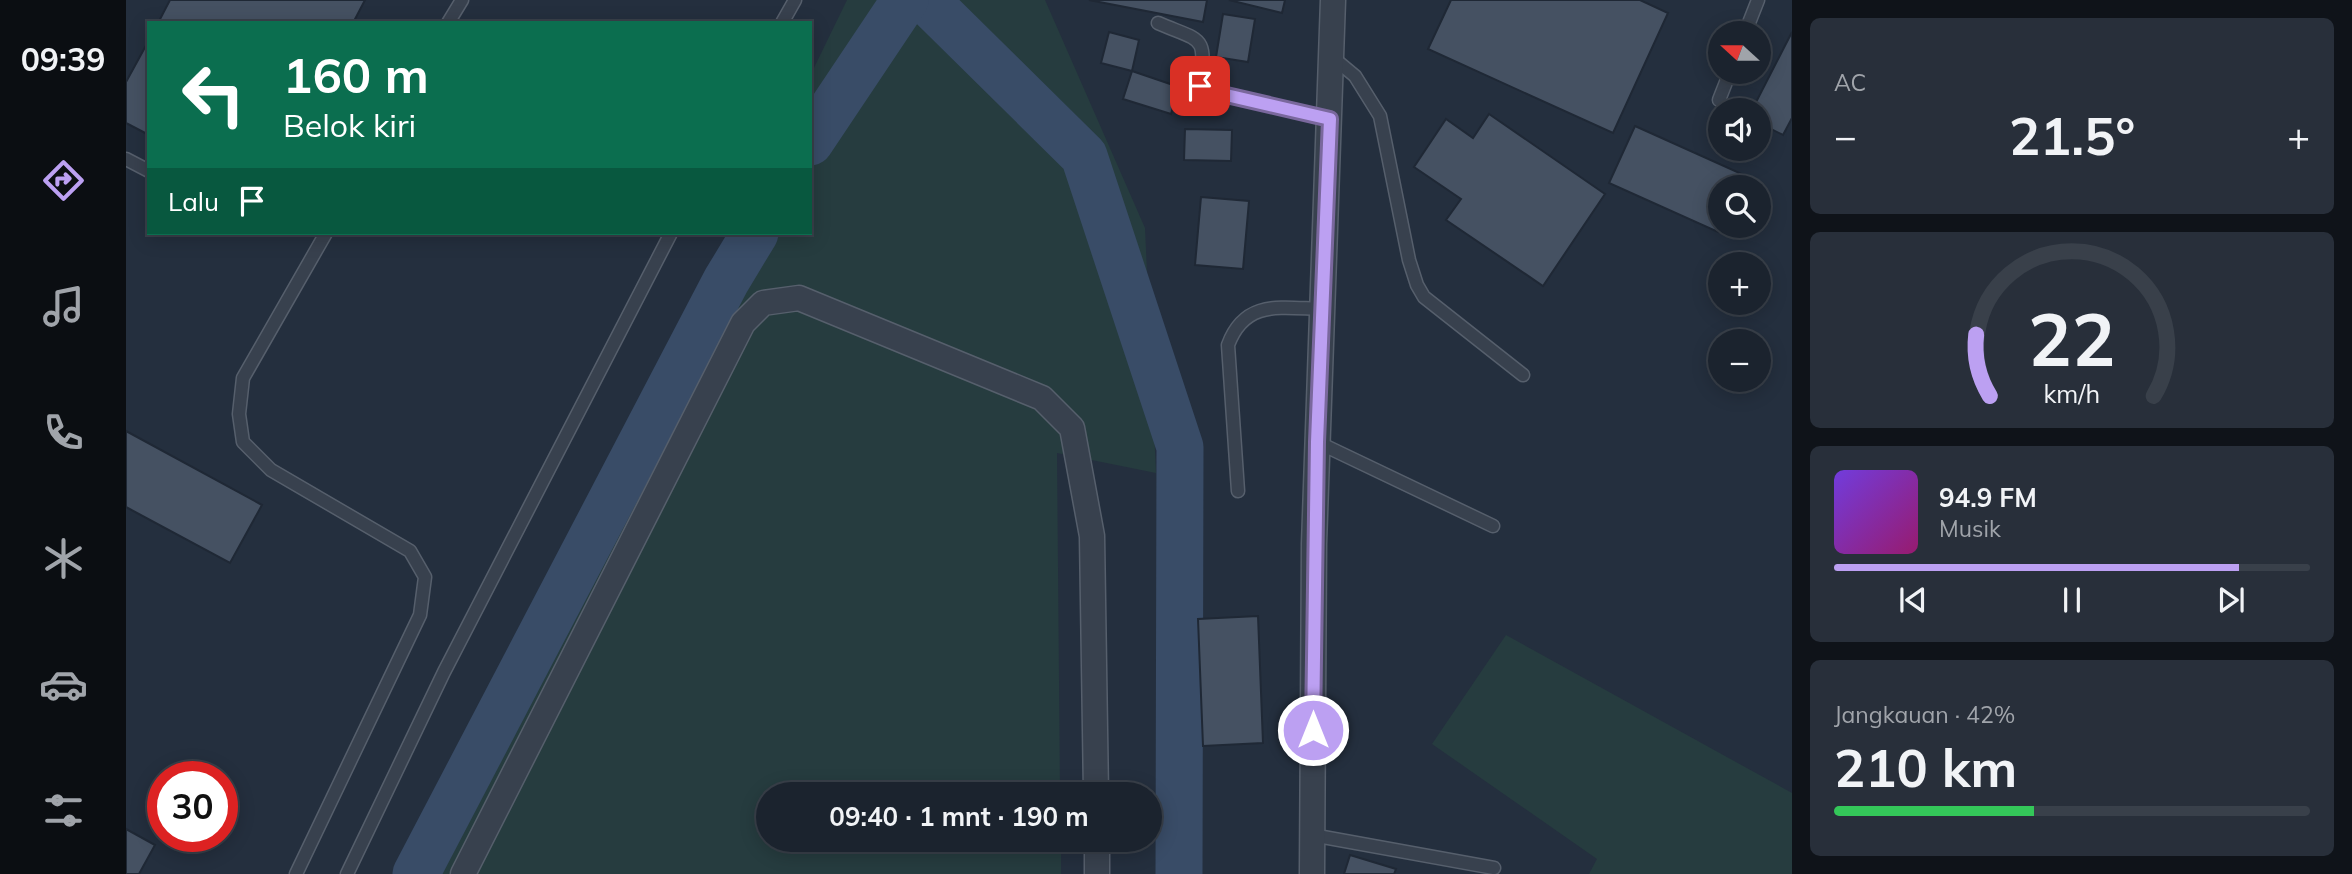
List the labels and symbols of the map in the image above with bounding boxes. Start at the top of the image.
north arrow [1708,21,1771,84]
pin [1170,56,1230,116]
position arrow [1276,693,1350,767]
speed limit sign: 30 [147,761,238,852]

